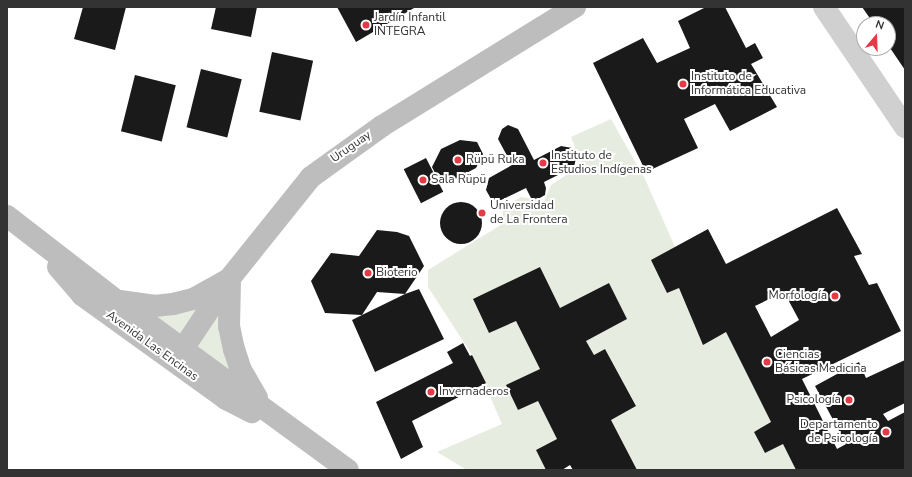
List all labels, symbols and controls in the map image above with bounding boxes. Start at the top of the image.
place label: Jardín Infantil INTEGRA [374,11,446,39]
north arrow [856,16,896,56]
text: N [873,17,886,34]
marker: Jardín Infantil INTEGRA [361,20,371,30]
place label: Instituto de Informática Educativa [691,70,806,98]
marker: Instituto de Informática Educativa [678,79,688,89]
street label: Uruguay [328,128,374,166]
place label: Instituto de Estudios Indígenas [551,149,652,177]
place label: Rüpü Ruka [466,153,525,167]
marker: Rüpü Ruka [453,155,463,165]
marker: Instituto de Estudios Indígenas [538,158,548,168]
place label: Sala Rüpü [431,173,486,187]
marker: Sala Rüpü [418,175,428,185]
place label: Universidad de La Frontera [490,199,568,227]
marker: Universidad de La Frontera [477,208,487,218]
place label: Bioterio [376,266,418,280]
marker: Bioterio [363,268,373,278]
place label: Morfología [769,289,827,303]
marker: Morfología [830,291,840,301]
street label: Avenida Las Encinas [103,308,201,384]
place label: Ciencias Básicas Medicina [775,348,867,376]
marker: Ciencias Básicas Medicina [762,357,772,367]
place label: Invernaderos [439,385,509,399]
marker: Invernaderos [426,387,436,397]
place label: Psicología [787,393,841,407]
marker: Psicología [844,395,854,405]
place label: Departamento de Psicología [800,418,878,446]
marker: Departamento de Psicología [881,427,891,437]

